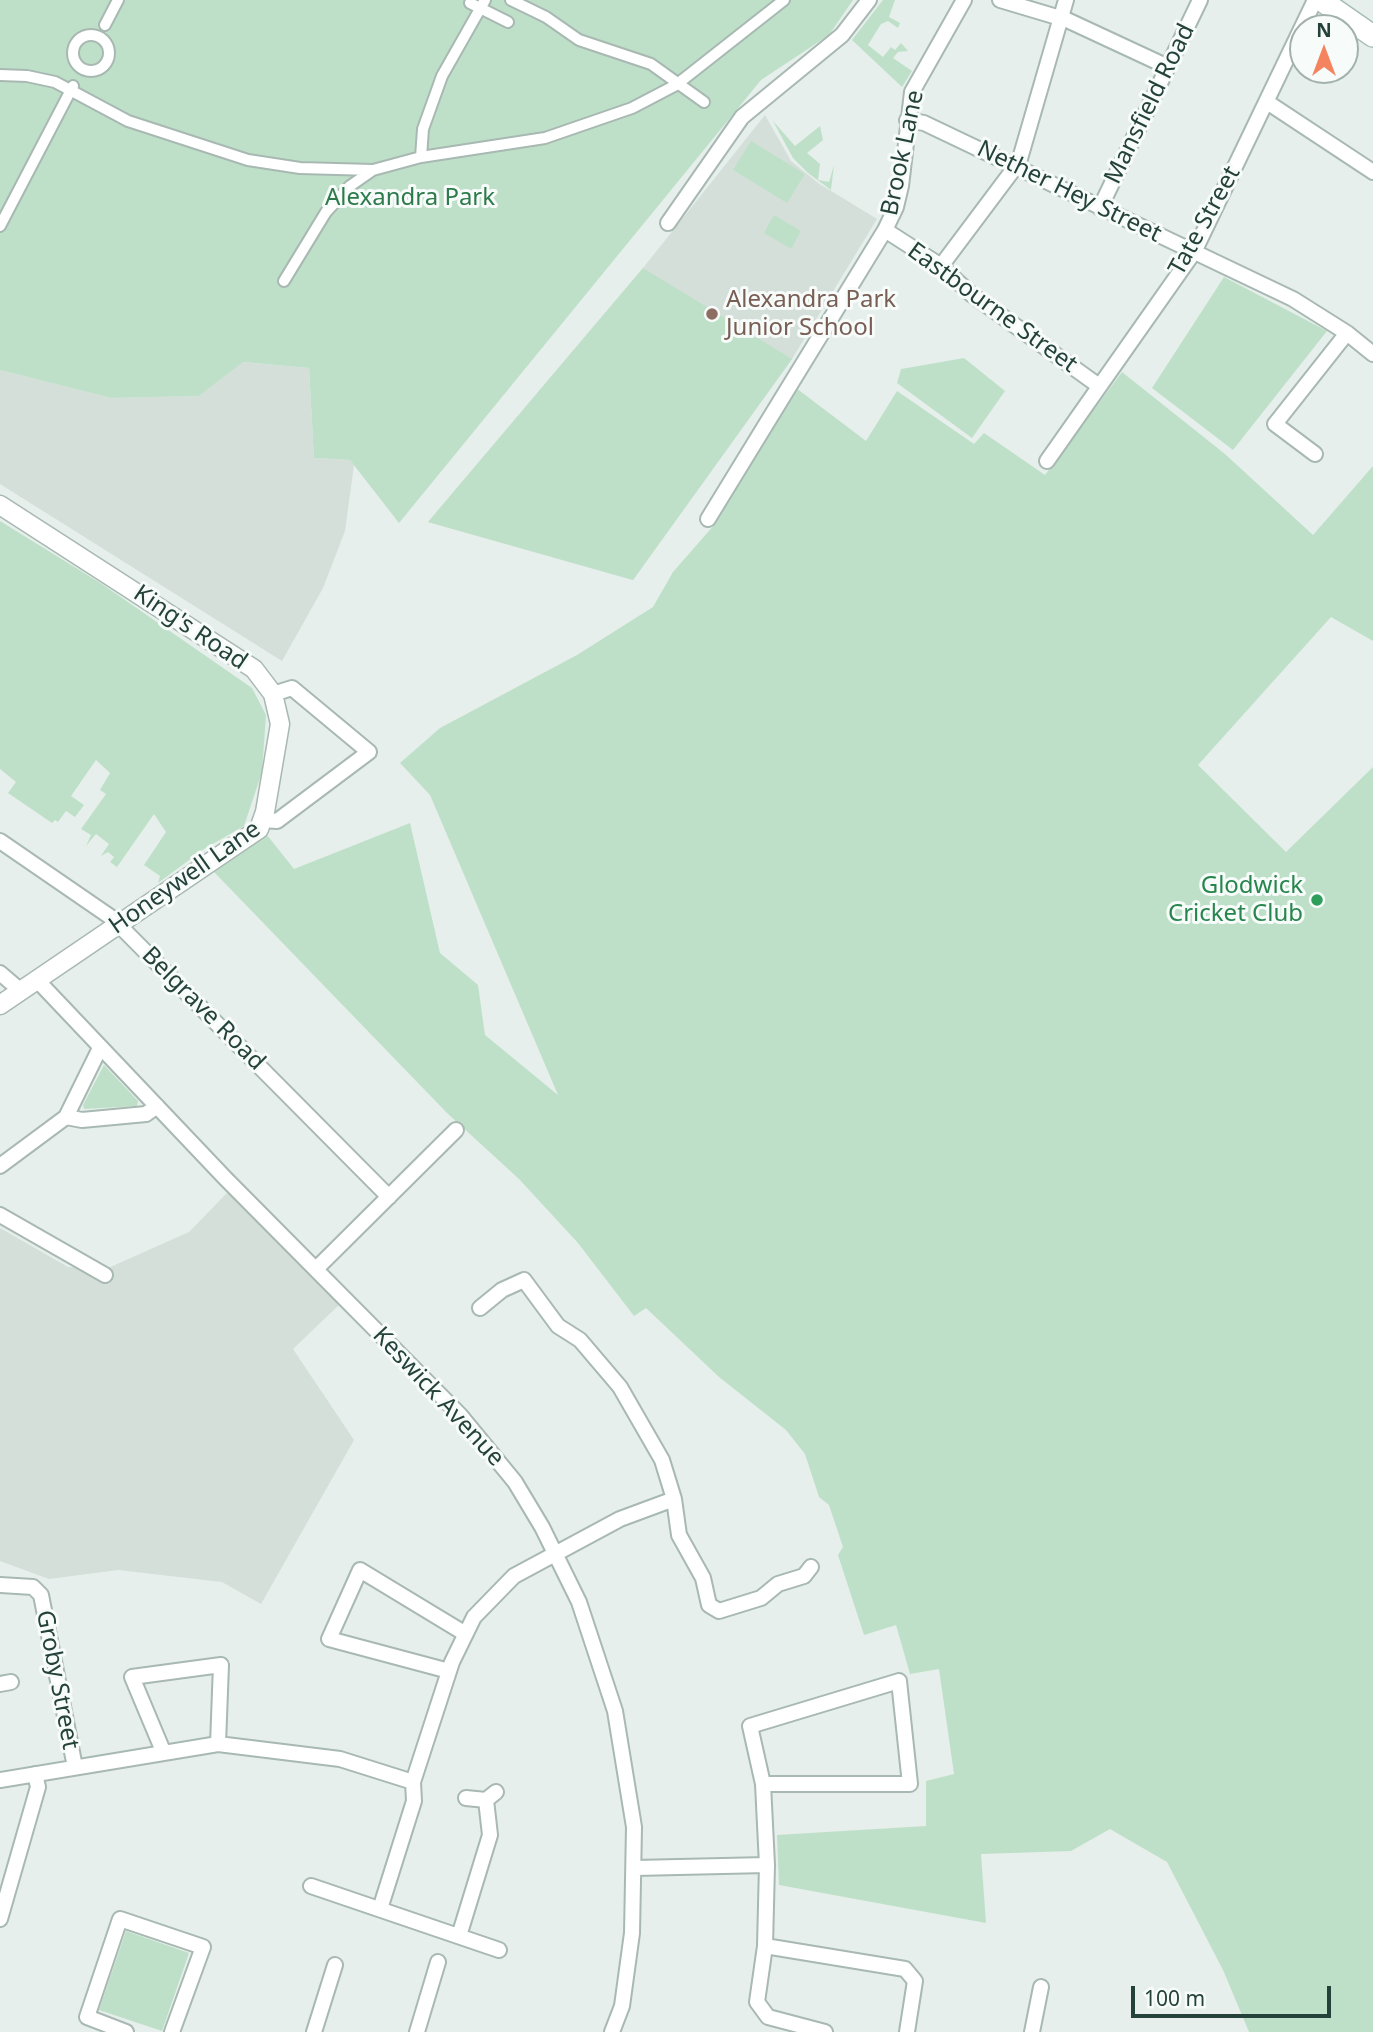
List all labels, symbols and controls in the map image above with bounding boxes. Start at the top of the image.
north arrow [1289,14,1359,84]
text: N [1316,17,1332,43]
street label: Mansfield Road [1099,19,1201,189]
street label: Brook Lane [876,88,930,218]
street label: Nether Hey Street [972,135,1166,249]
street label: Tate Street [1163,161,1247,281]
park label: Alexandra Park [325,184,495,212]
street label: Eastbourne Street [902,237,1082,379]
place label: Alexandra Park Junior School [726,286,896,342]
marker: Alexandra Park Junior School [704,306,720,322]
street label: King's Road [128,580,252,676]
street label: Honeywell Lane [104,815,266,941]
place label: Glodwick Cricket Club [1168,872,1303,928]
marker: Glodwick Cricket Club [1309,892,1325,908]
street label: Belgrave Road [135,941,271,1077]
street label: Keswick Avenue [366,1321,510,1473]
street label: Groby Street [29,1608,85,1752]
scale bar [1135,1972,1334,2016]
text: 100 m [1144,1984,1205,2012]

